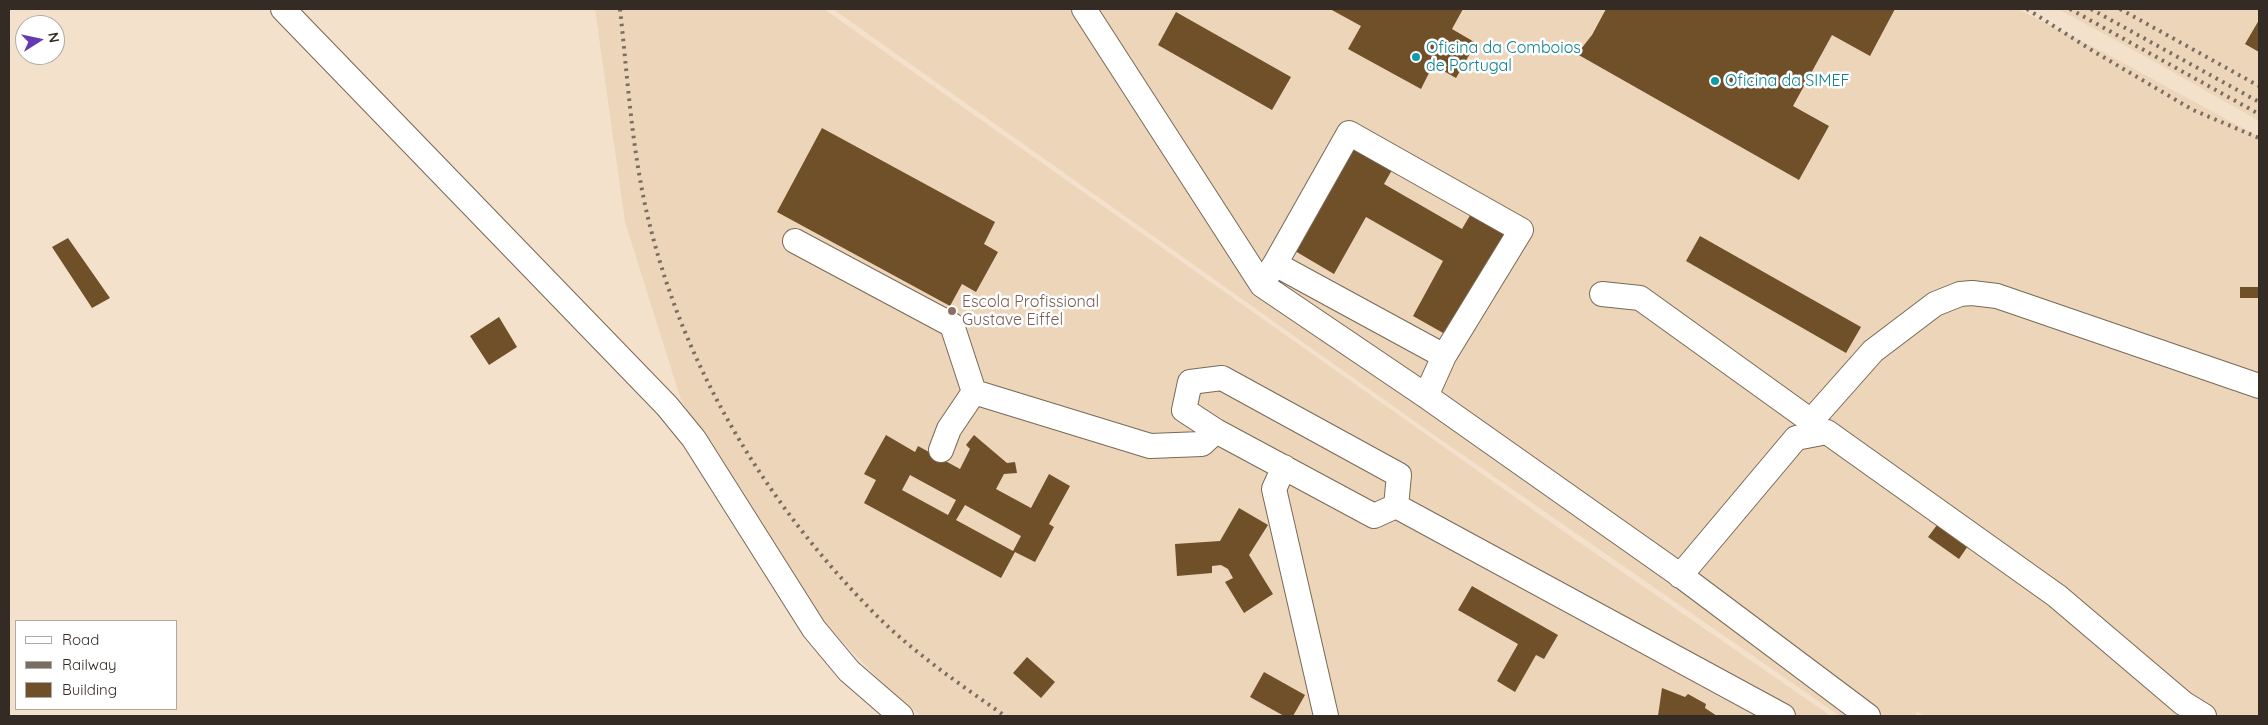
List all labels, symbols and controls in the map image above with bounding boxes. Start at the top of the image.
north arrow [15,15,65,65]
text: N [44,31,64,44]
place label: Oficina da Comboios de Portugal [1426,38,1581,76]
marker: Oficina da Comboios de Portugal [1410,51,1422,63]
place label: Oficina da SIMEF [1725,71,1850,91]
marker: Oficina da SIMEF [1709,75,1721,87]
place label: Escola Profissional Gustave Eiffel [962,292,1099,330]
marker: Escola Profissional Gustave Eiffel [946,305,958,317]
legend [15,620,178,710]
text: Road [62,630,99,649]
text: Railway [62,655,117,674]
text: Building [62,680,117,699]

